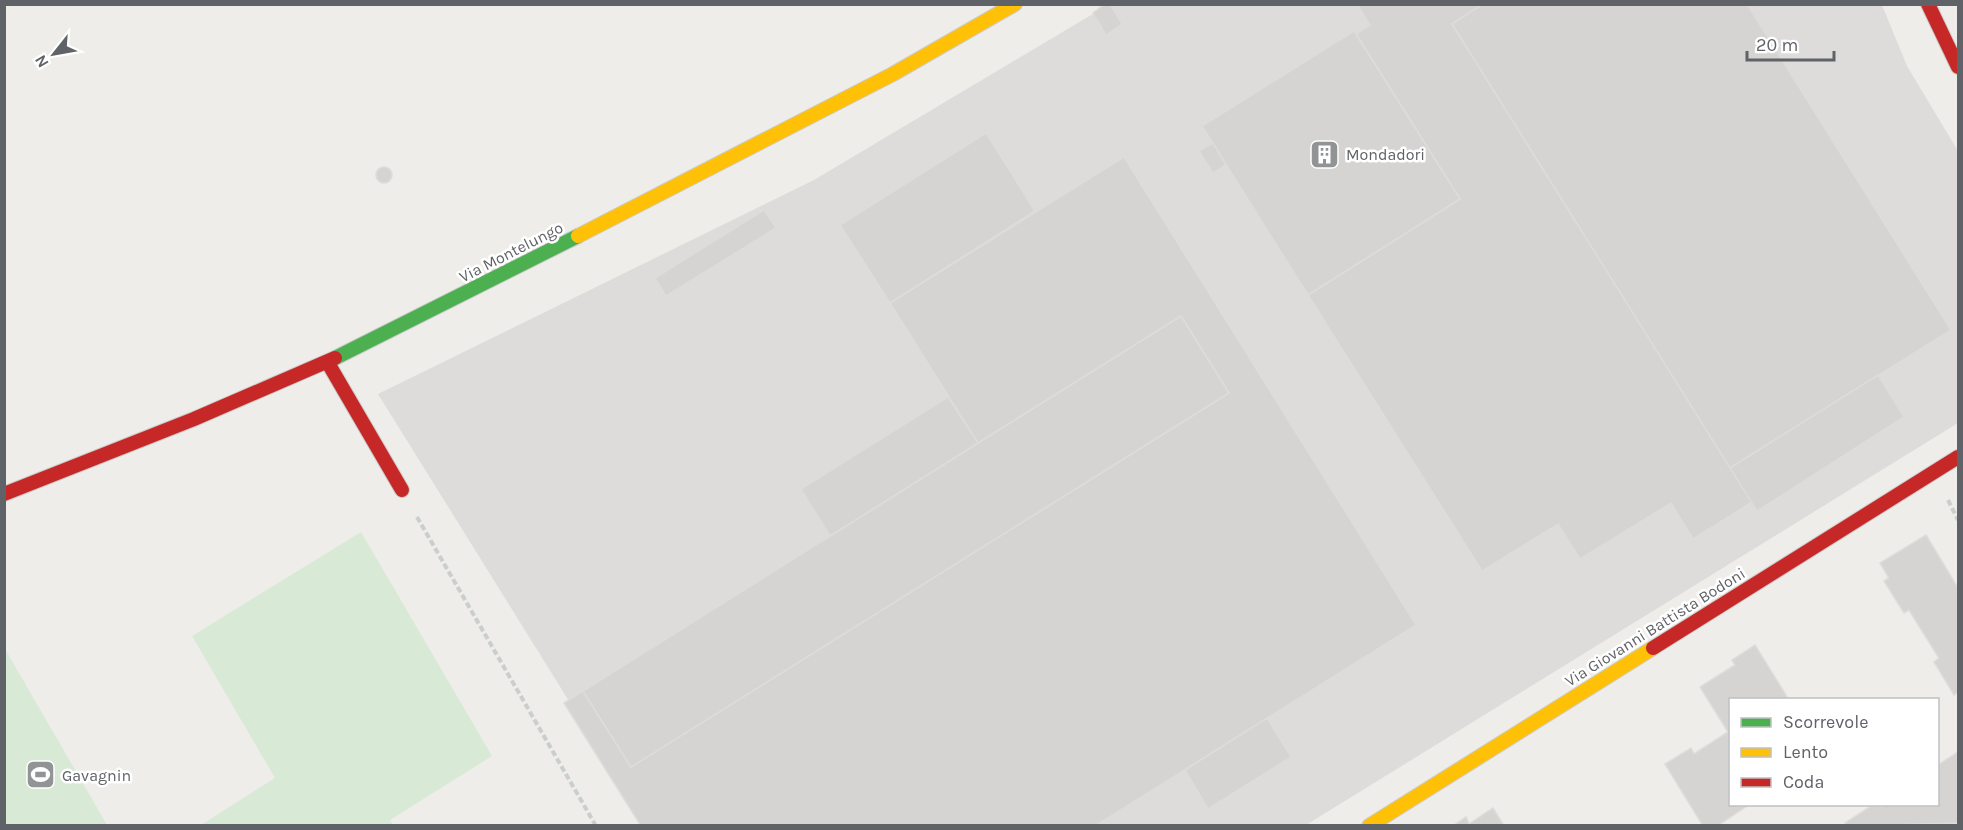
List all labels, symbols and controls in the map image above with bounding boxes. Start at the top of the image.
north arrow [24,24,84,84]
scale bar [1747,24,1834,62]
text: 20 m [1756,34,1798,56]
text: N [30,52,53,71]
building icon: Mondadori [1309,138,1341,170]
place label: Mondadori [1346,145,1425,164]
street label: Via Montelungo [456,218,566,286]
street label: Via Giovanni Battista Bodoni [1561,564,1749,690]
legend [1729,698,1939,806]
text: Scorrevole [1783,711,1868,733]
text: Lento [1783,741,1828,763]
sports icon: Gavagnin [25,759,57,791]
place label: Gavagnin [62,766,131,785]
text: Coda [1783,771,1824,793]

